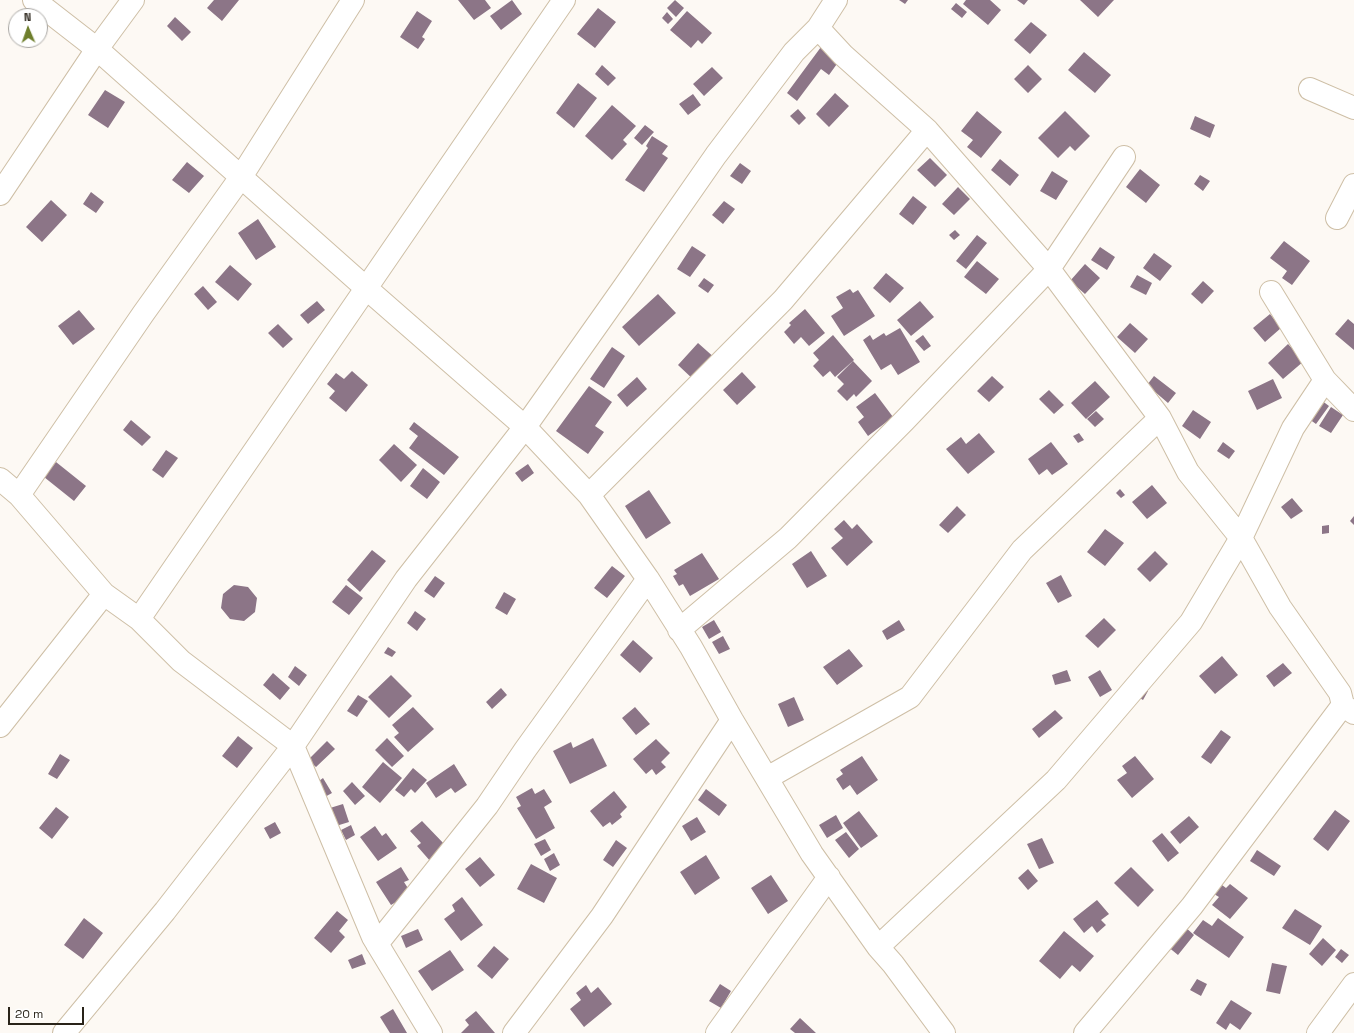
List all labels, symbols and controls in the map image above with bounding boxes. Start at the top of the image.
north arrow [8,8,48,48]
text: N [24,10,32,24]
scale bar [10,999,86,1025]
text: 20 m [15,1006,43,1022]

